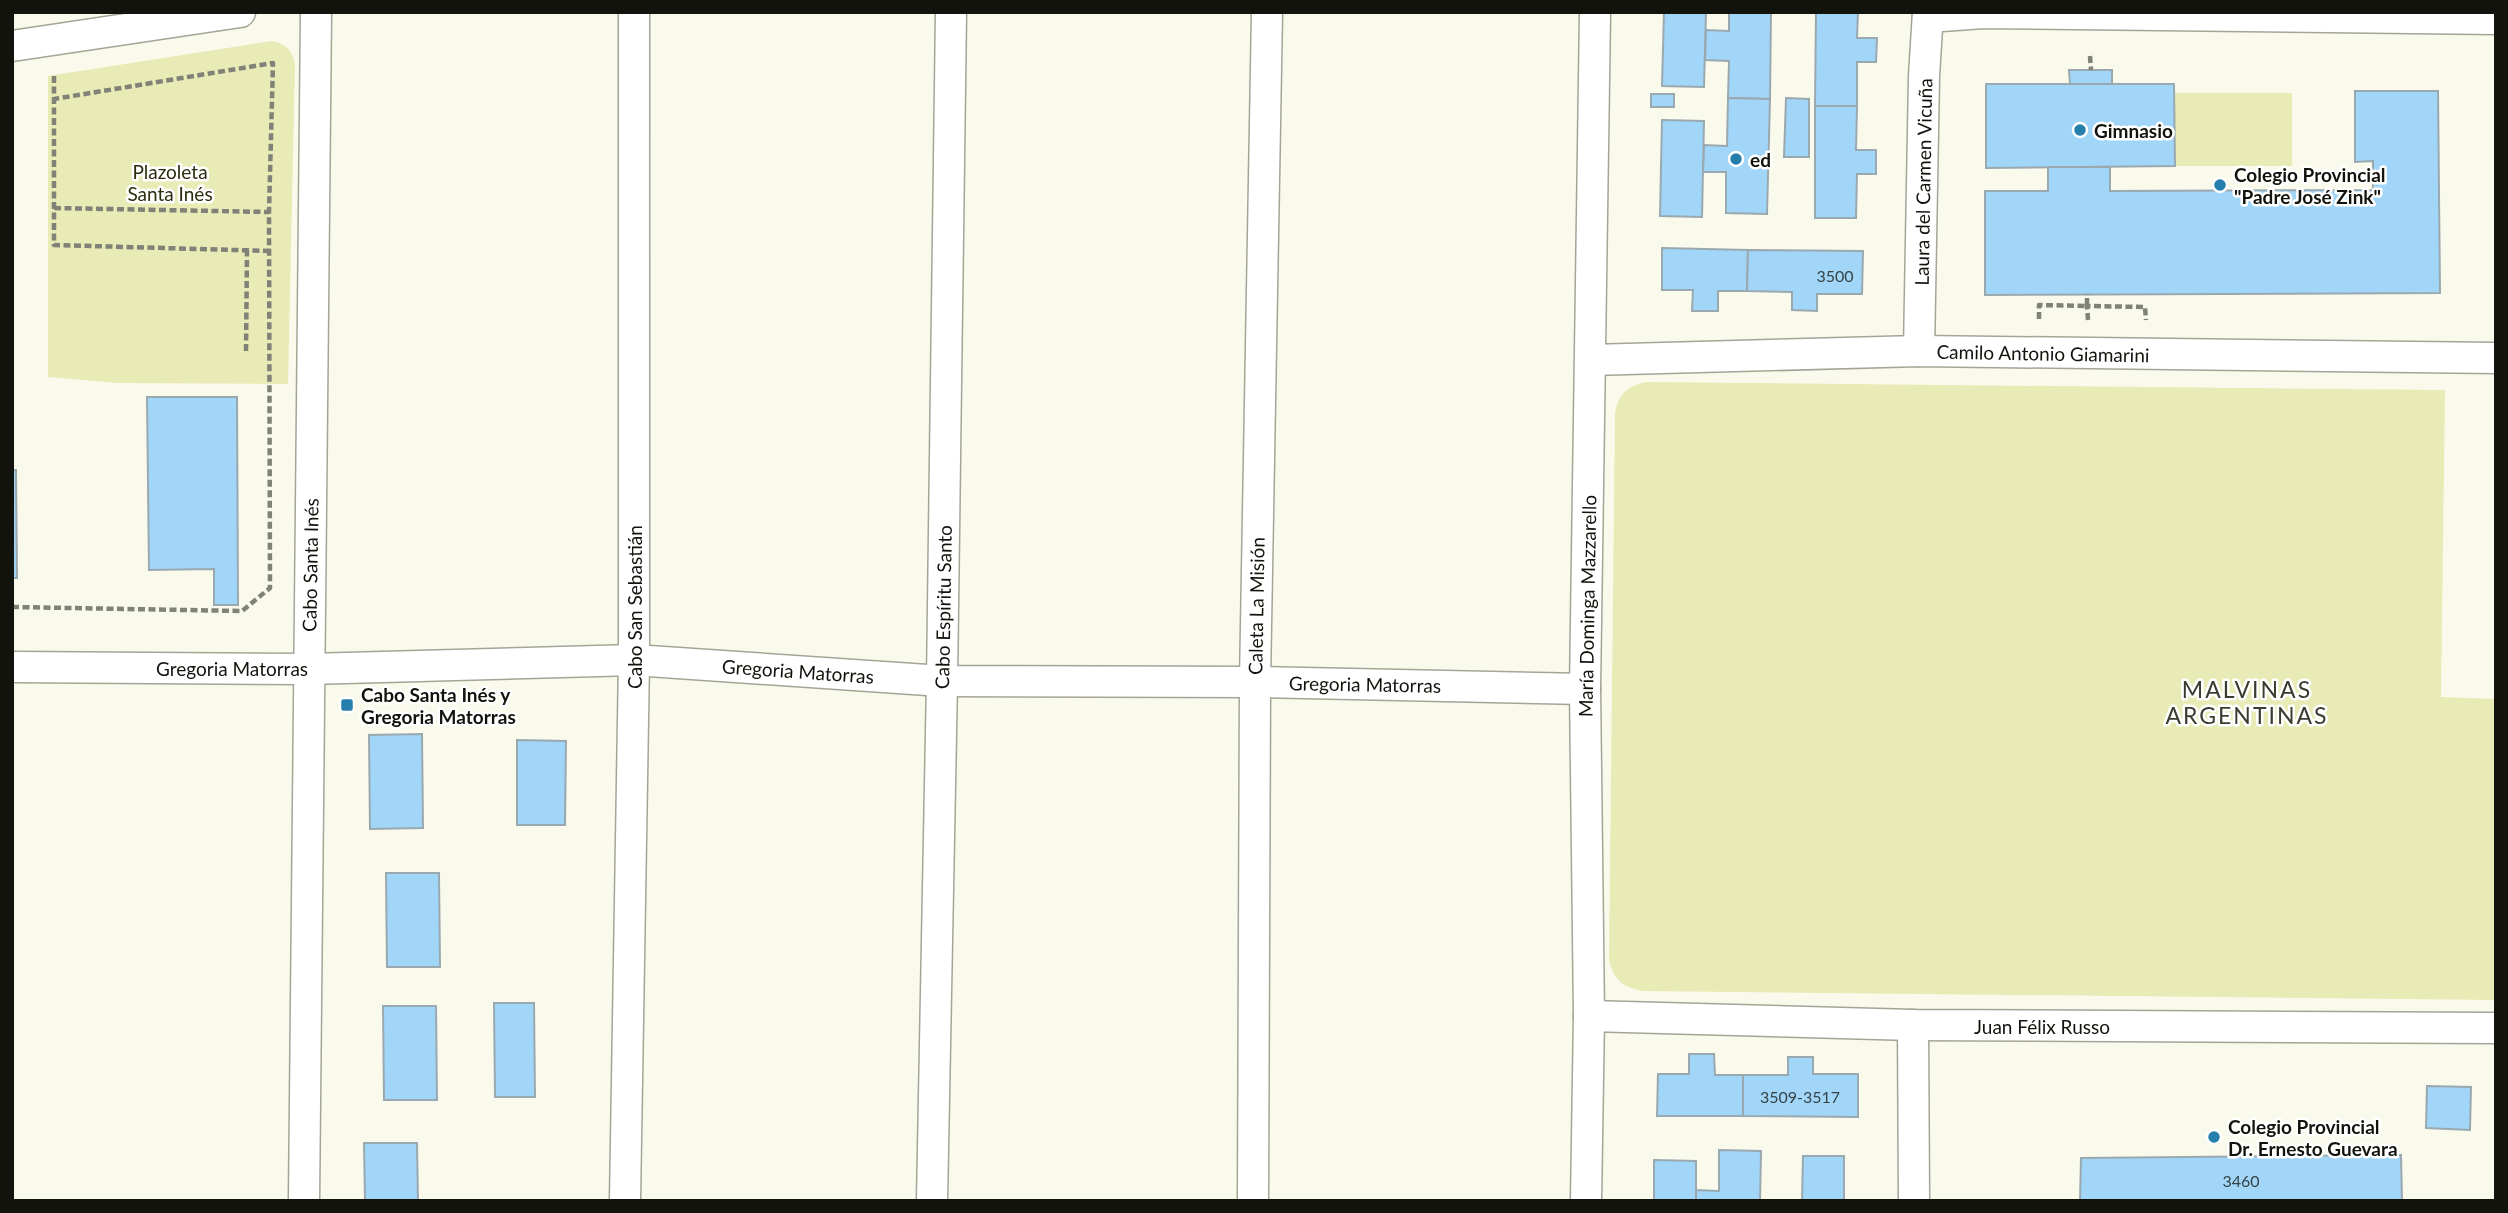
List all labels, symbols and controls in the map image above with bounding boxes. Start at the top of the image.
street label: Laura del Carmen Vicuña [1910,78,1936,286]
place label: Gimnasio [2094,119,2173,142]
marker: Gimnasio [2072,122,2088,138]
place label: ed [1750,148,1771,171]
marker: ed [1728,151,1744,167]
park label: Plazoleta Santa Inés [127,160,213,205]
place label: Colegio Provincial "Padre José Zink" [2234,163,2386,208]
marker: Colegio Provincial "Padre José Zink" [2212,177,2228,193]
house number: 3500 [1816,266,1854,285]
street label: Camilo Antonio Giamarini [1936,340,2150,366]
street label: María Dominga Mazzarello [1574,495,1600,717]
street label: Cabo Santa Inés [297,498,323,632]
street label: Cabo San Sebastián [623,525,646,689]
street label: Cabo Espíritu Santo [930,525,956,689]
street label: Caleta La Misión [1243,537,1269,675]
street label: Gregoria Matorras [721,654,875,688]
street label: Gregoria Matorras [156,657,308,680]
street label: Gregoria Matorras [1289,671,1441,697]
district label: MALVINAS ARGENTINAS [2165,675,2329,729]
place label: Cabo Santa Inés y Gregoria Matorras [361,683,516,728]
marker: Cabo Santa Inés y Gregoria Matorras [339,697,355,713]
street label: Juan Félix Russo [1974,1015,2110,1038]
house number: 3509-3517 [1760,1087,1840,1106]
place label: Colegio Provincial Dr. Ernesto Guevara [2228,1115,2398,1160]
marker: Colegio Provincial Dr. Ernesto Guevara [2206,1129,2222,1145]
house number: 3460 [2222,1171,2260,1190]

